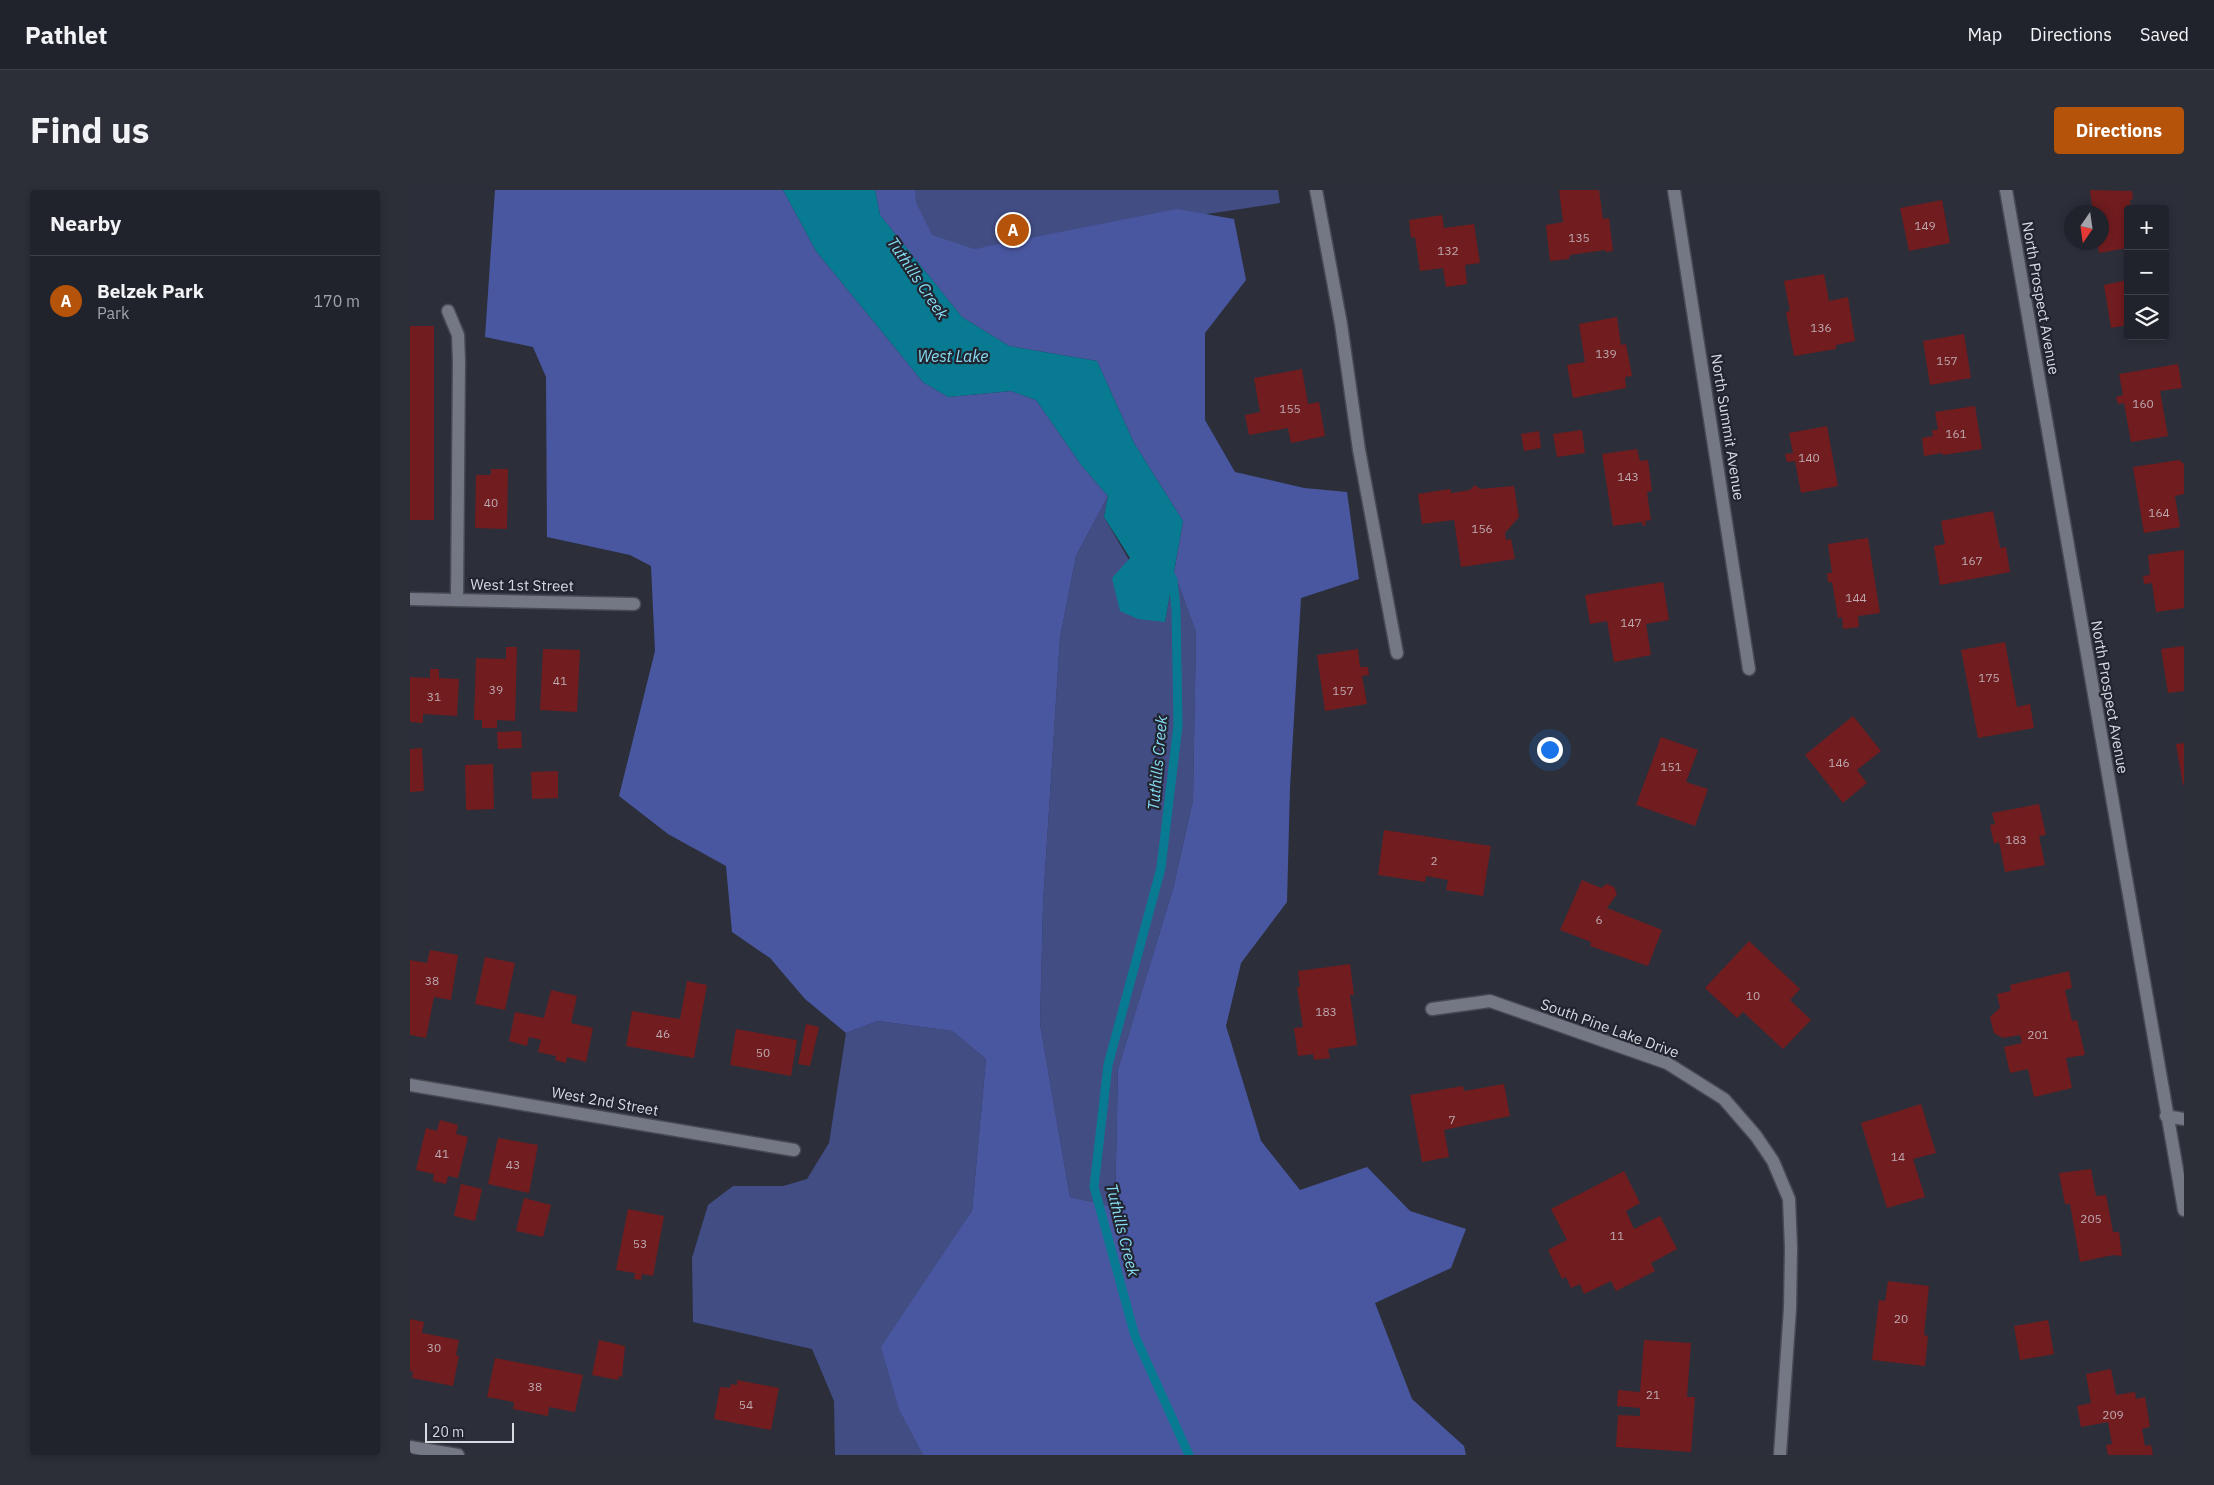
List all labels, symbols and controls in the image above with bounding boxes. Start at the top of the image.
text: Pathlet [25,19,107,51]
text: Map [1967,23,2002,46]
text: Directions [2030,23,2112,46]
text: Saved [2140,23,2189,46]
text: Find us [30,107,149,153]
button: Directions [2054,107,2184,154]
north arrow [2064,205,2109,250]
map controls [2124,205,2169,340]
button: + [2124,205,2169,250]
text: Nearby [50,209,121,237]
pin: A [997,211,1029,249]
house number: 149 [1914,218,1936,233]
street label: North Prospect Avenue [2018,220,2064,376]
house number: 135 [1568,230,1590,245]
water label: Tuthills Creek [883,233,953,324]
house number: 132 [1437,243,1459,258]
button: − [2124,250,2169,295]
text: Belzek Park [97,279,204,303]
text: A [61,291,71,311]
text: 170 m [313,291,360,311]
button: layers [2124,295,2169,340]
text: Park [97,303,129,323]
house number: 136 [1810,320,1832,335]
water label: West Lake [918,346,988,366]
house number: 139 [1595,346,1617,361]
street label: North Summit Avenue [1707,352,1749,502]
house number: 157 [1936,353,1958,368]
house number: 160 [2132,396,2154,411]
house number: 155 [1279,401,1301,416]
house number: 161 [1945,426,1967,441]
house number: 140 [1798,450,1820,465]
house number: 143 [1617,469,1639,484]
house number: 40 [484,495,498,510]
house number: 164 [2148,505,2170,520]
house number: 156 [1471,521,1493,536]
house number: 167 [1961,553,1983,568]
street label: West 1st Street [470,575,574,595]
house number: 144 [1845,590,1867,605]
house number: 147 [1620,615,1642,630]
street label: North Prospect Avenue [2087,619,2133,775]
house number: 175 [1978,670,2000,685]
house number: 41 [553,673,567,688]
house number: 39 [489,682,503,697]
house number: 157 [1332,683,1354,698]
house number: 31 [427,689,441,704]
water label: Tuthills Creek [1143,714,1171,811]
your location [1537,737,1563,763]
house number: 146 [1828,755,1850,770]
house number: 151 [1660,759,1682,774]
house number: 183 [2005,832,2027,847]
house number: 2 [1430,853,1438,868]
house number: 6 [1595,912,1603,927]
house number: 38 [425,973,439,988]
house number: 10 [1746,988,1760,1003]
street label: South Pine Lake Drive [1538,994,1682,1062]
house number: 183 [1315,1004,1337,1019]
house number: 46 [656,1026,670,1041]
house number: 201 [2027,1027,2049,1042]
house number: 50 [756,1045,770,1060]
street label: West 2nd Street [550,1082,660,1120]
house number: 7 [1448,1112,1456,1127]
house number: 41 [435,1146,449,1161]
house number: 14 [1891,1149,1905,1164]
house number: 43 [506,1157,520,1172]
water label: Tuthills Creek [1102,1181,1144,1279]
house number: 205 [2080,1211,2102,1226]
house number: 11 [1610,1228,1624,1243]
house number: 53 [633,1236,647,1251]
house number: 20 [1894,1311,1908,1326]
house number: 30 [427,1340,441,1355]
house number: 38 [528,1379,542,1394]
house number: 21 [1646,1387,1660,1402]
house number: 54 [739,1397,753,1412]
house number: 209 [2102,1407,2124,1422]
scale bar [425,1420,514,1443]
text: 20 m [432,1423,464,1441]

